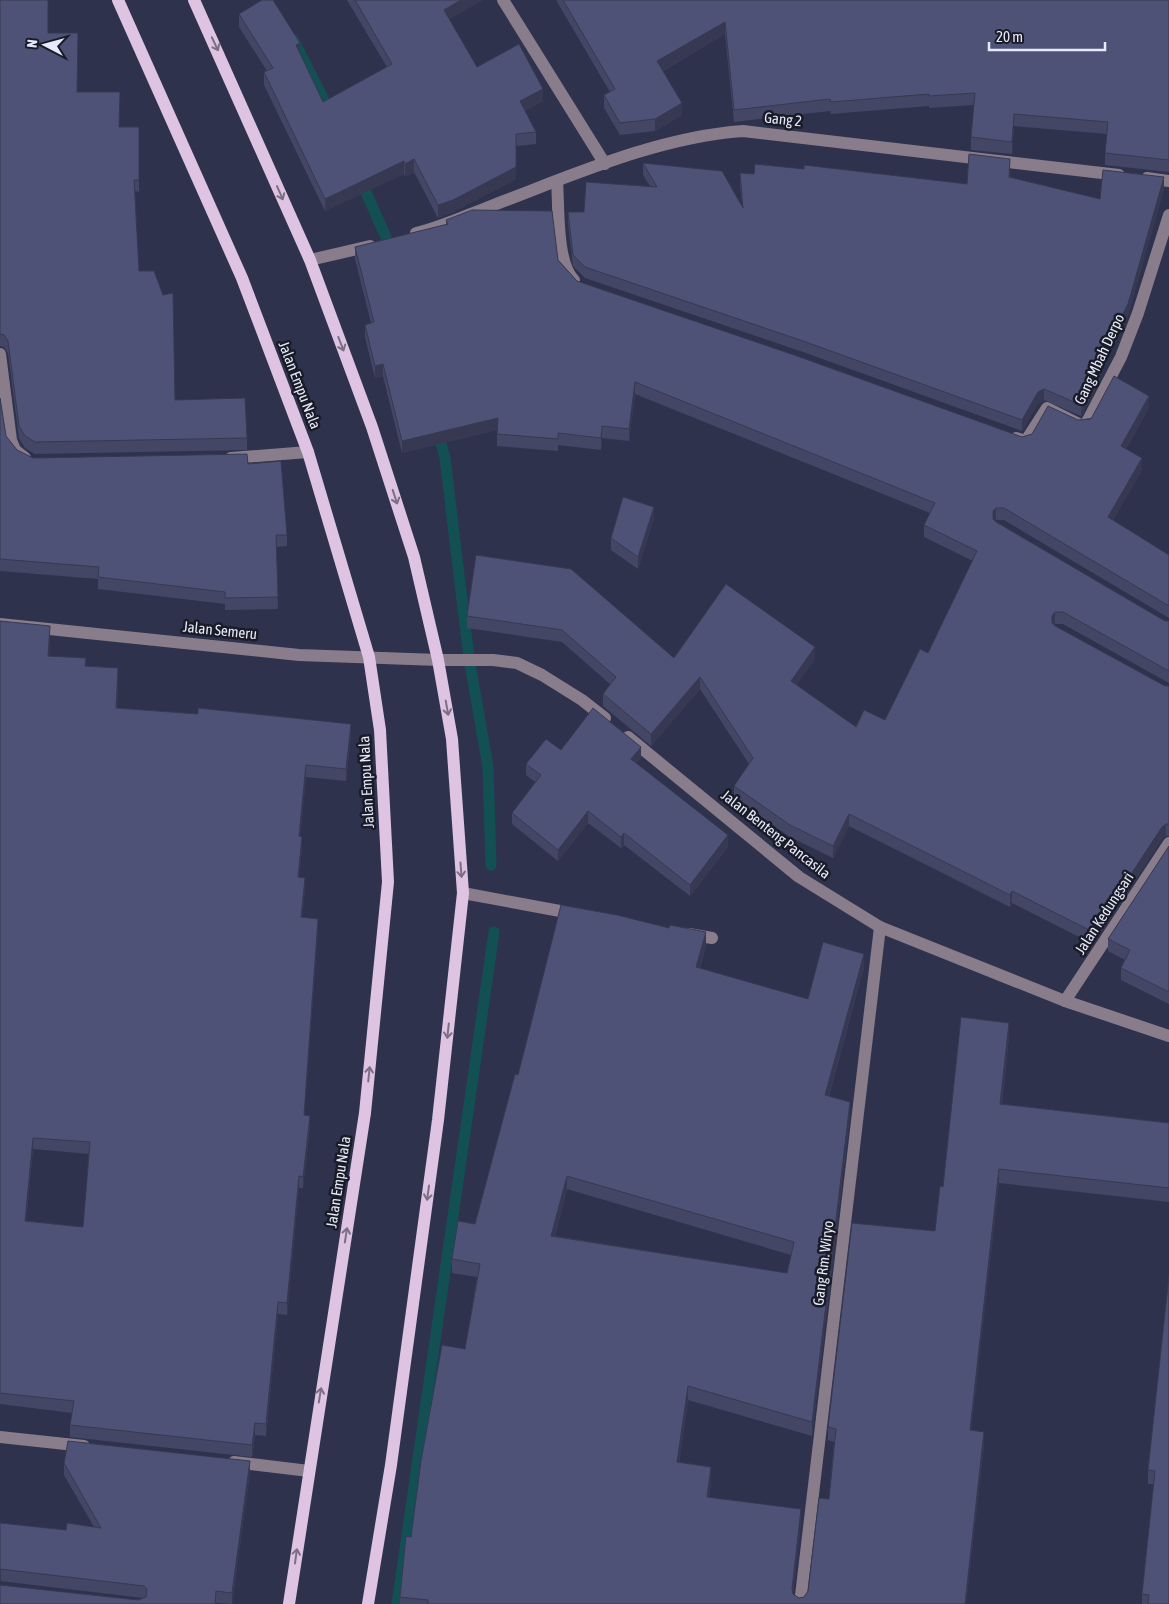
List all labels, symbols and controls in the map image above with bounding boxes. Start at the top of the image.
north arrow [20,20,70,70]
scale bar [989,20,1105,52]
text: 20 m [996,28,1023,45]
one-way arrow [210,36,220,51]
text: N [24,39,40,49]
street label: Gang 2 [763,109,803,129]
one-way arrow [276,185,286,200]
street label: Gang Mbah Derpo [1071,311,1127,407]
one-way arrow [337,336,346,351]
street label: Jalan Empu Nala [276,339,325,431]
one-way arrow [391,489,400,504]
street label: Jalan Semeru [182,618,258,642]
one-way arrow [442,700,452,716]
street label: Jalan Empu Nala [355,735,377,829]
street label: Jalan Benteng Pancasila [718,786,834,882]
one-way arrow [457,862,466,878]
street label: Jalan Kedungsari [1071,869,1137,957]
one-way arrow [443,1023,453,1039]
one-way arrow [364,1066,374,1082]
street label: Jalan Empu Nala [322,1135,354,1229]
one-way arrow [423,1184,433,1200]
street label: Gang Rm. Wiryo [809,1220,837,1306]
one-way arrow [341,1227,351,1243]
one-way arrow [316,1387,326,1403]
one-way arrow [292,1548,302,1564]

